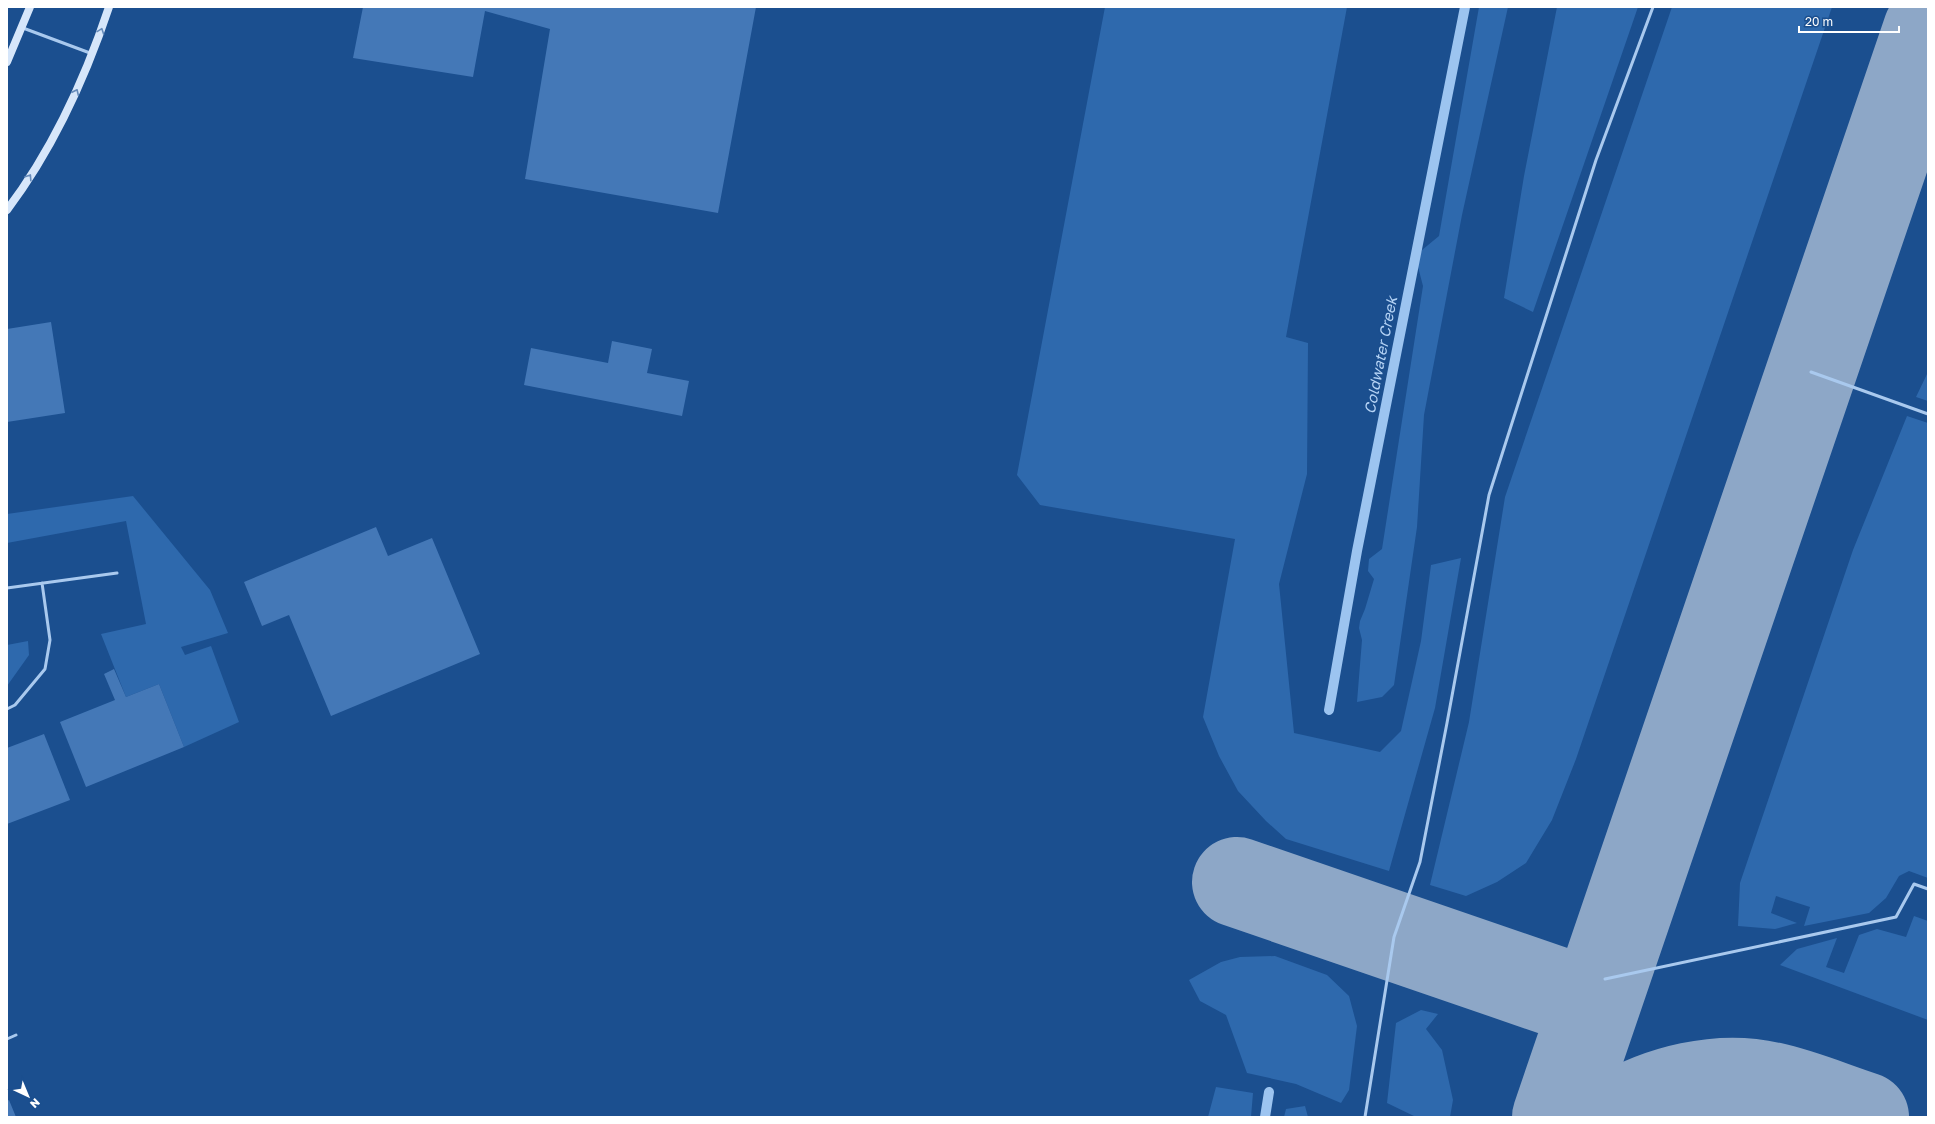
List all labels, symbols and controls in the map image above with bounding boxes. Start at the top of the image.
scale bar [1799,8,1899,34]
text: 20 m [1805,14,1833,29]
one-way arrow [96,27,104,34]
one-way arrow [71,88,79,96]
one-way arrow [24,174,32,181]
water label: Coldwater Creek [1360,293,1401,415]
north arrow [8,1076,48,1116]
text: N [28,1096,43,1111]

